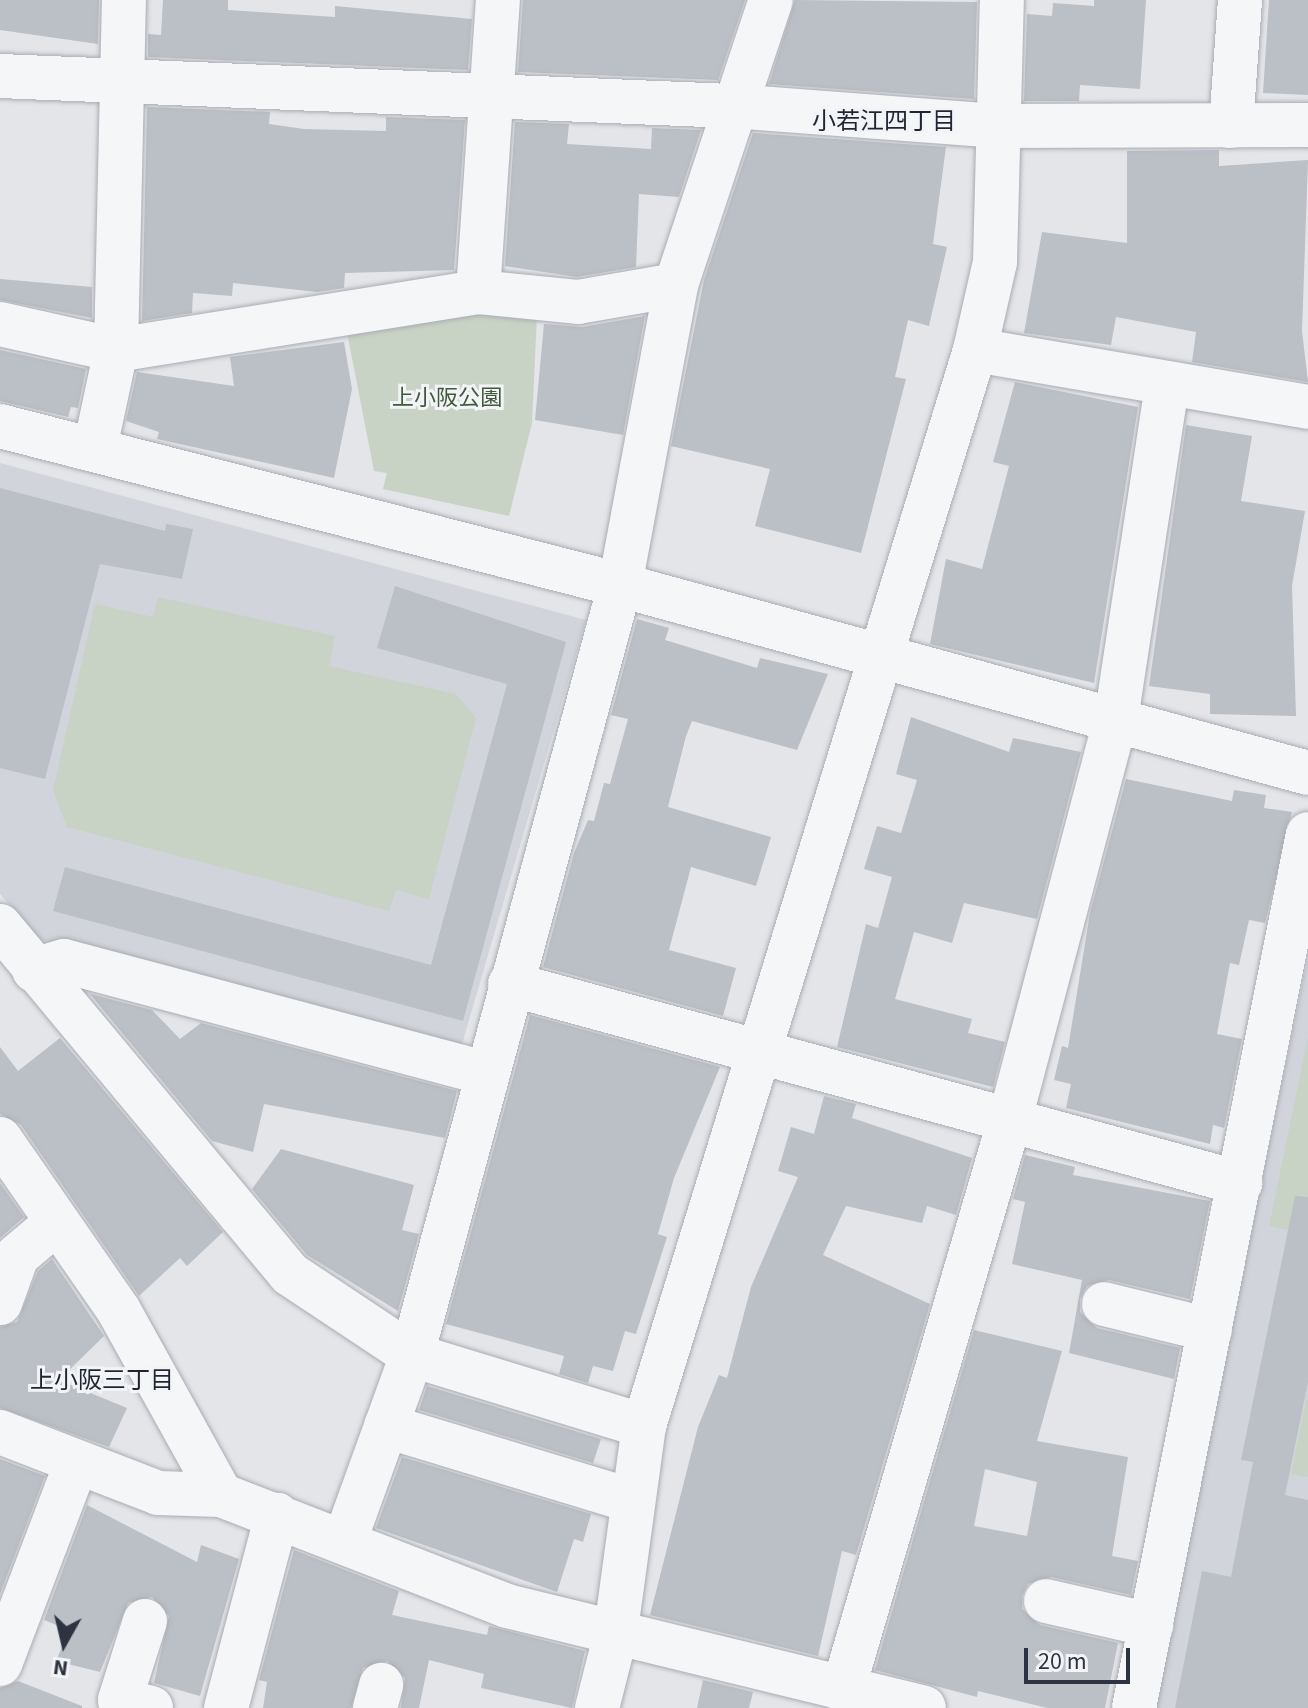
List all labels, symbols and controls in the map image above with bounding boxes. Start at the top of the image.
district label: 小若江四丁目 [812,108,956,136]
park label: 上小阪公園 [392,386,502,412]
district label: 上小阪三丁目 [30,1367,174,1395]
north arrow [24,1604,104,1684]
scale bar [1028,1632,1134,1682]
text: 20 m [1038,1644,1087,1679]
text: N [51,1651,70,1685]

